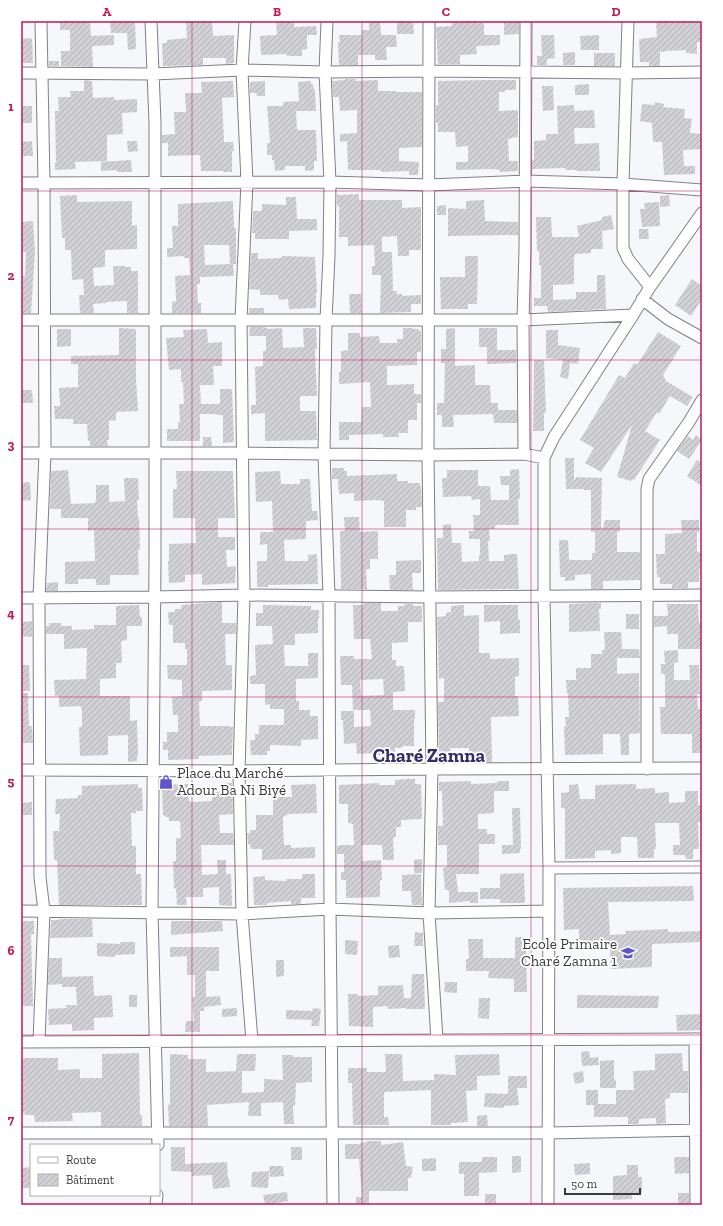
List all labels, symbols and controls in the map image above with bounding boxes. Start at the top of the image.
text: A [103,4,112,19]
text: B [273,4,281,19]
text: C [442,4,450,19]
text: D [611,4,621,19]
text: 1 [8,99,14,114]
text: 2 [8,268,15,283]
text: 3 [8,437,15,452]
text: 4 [7,606,15,621]
district label: Charé Zamna [373,744,486,767]
place label: Place du Marché Adour Ba Ni Biyé [177,764,286,799]
text: 5 [8,774,15,789]
shop icon: Place du Marché Adour Ba Ni Biyé [158,774,174,790]
place label: Ecole Primaire Charé Zamna 1 [521,935,617,970]
text: 6 [8,943,15,958]
school or university icon: Ecole Primaire Charé Zamna 1 [620,945,636,961]
text: 7 [8,1112,15,1127]
legend [30,1144,160,1196]
text: Route [66,1153,97,1167]
scale bar [565,1170,640,1196]
text: Bâtiment [66,1173,115,1187]
text: 50 m [571,1177,598,1191]

